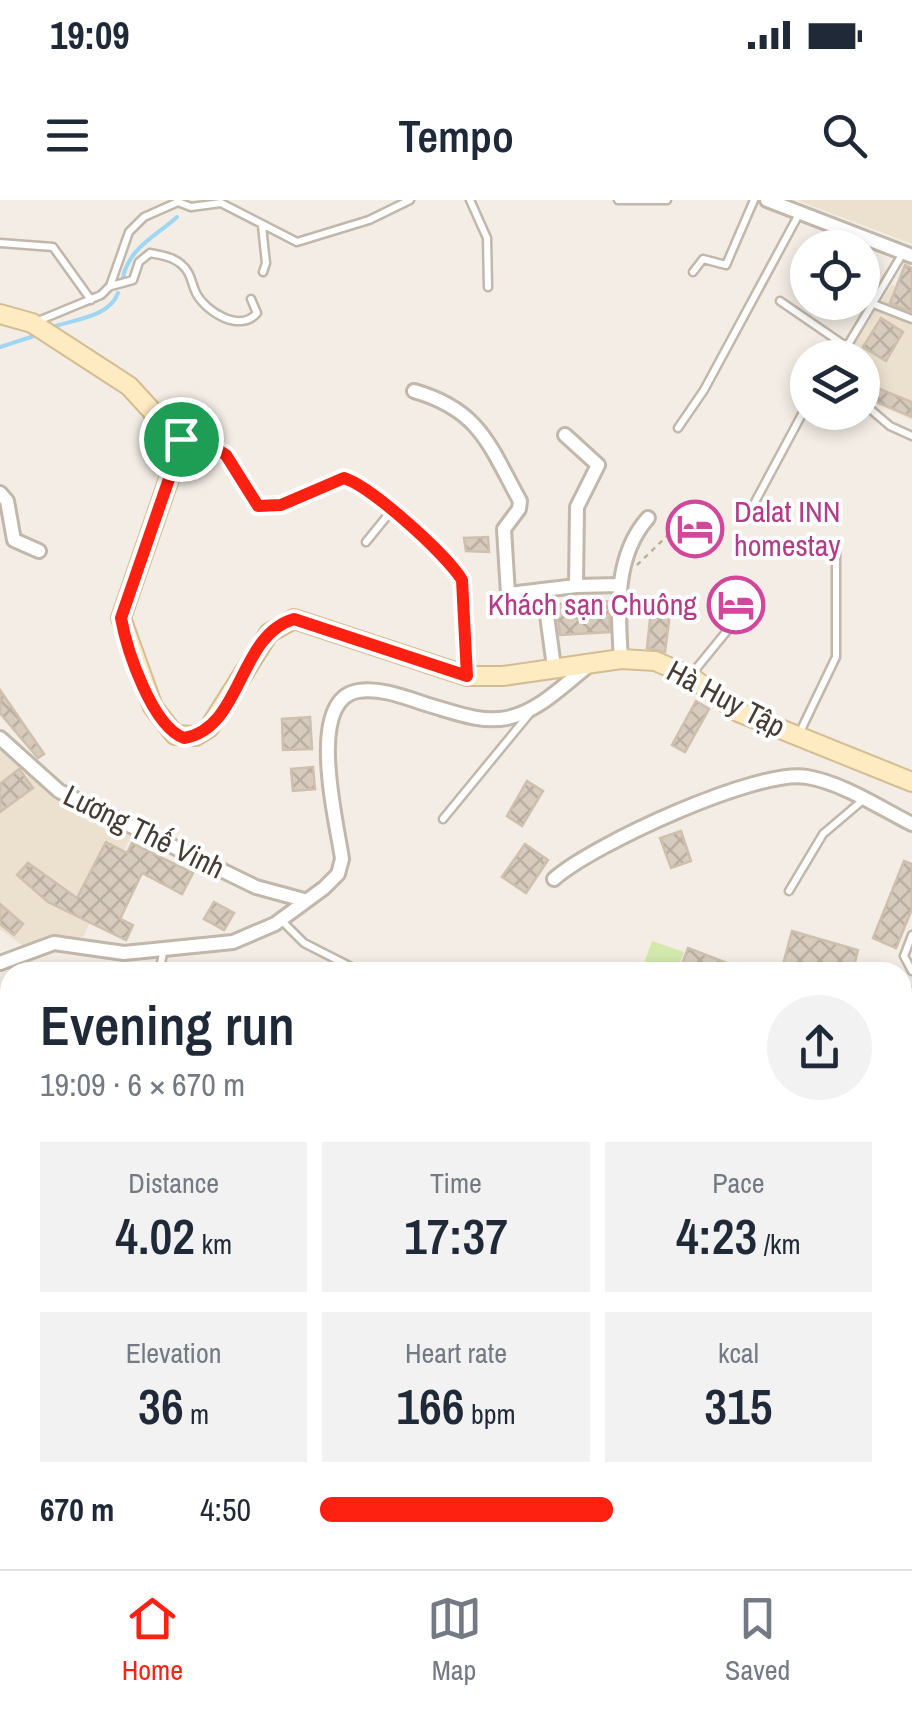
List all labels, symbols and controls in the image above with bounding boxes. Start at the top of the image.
text: 19:09 [50,10,130,61]
text: Tempo [398,105,514,166]
icon: menu [40,108,95,163]
icon: search [817,108,872,163]
map controls [790,230,880,430]
button: locate [790,230,880,320]
button: layers [790,340,880,430]
pin [139,397,224,482]
icon: arrive [154,412,209,467]
place label: Dalat INN homestay [734,491,841,565]
hotel icon: Dalat INN homestay [665,499,725,559]
hotel icon: Khách sạn Chuông [706,575,766,635]
place label: Khách sạn Chuông [488,584,697,624]
street label: Hà Huy Tập [660,650,793,746]
street label: Lương Thế Vinh [57,775,232,887]
text: Evening run [40,988,295,1062]
button: share [767,995,872,1100]
text: 19:09 · 6 × 670 m [40,1063,245,1106]
text: Distance [128,1164,219,1202]
text: Time [430,1164,482,1202]
text: Pace [712,1164,765,1202]
text: 4.02 [115,1202,195,1270]
text: 17:37 [404,1202,508,1270]
text: 4:23 [676,1202,757,1270]
text: km [195,1225,232,1263]
text: /km [757,1225,801,1263]
text: Elevation [126,1334,222,1372]
text: Heart rate [405,1334,507,1372]
text: kcal [718,1334,759,1372]
text: 36 [138,1372,184,1440]
text: 166 [396,1372,465,1440]
text: 315 [704,1372,773,1440]
text: m [184,1395,209,1433]
text: bpm [465,1395,516,1433]
text: 670 m [40,1488,114,1531]
text: 4:50 [200,1488,251,1531]
tab: Home [122,1591,183,1689]
tab: Map [427,1591,482,1689]
tab: Saved [725,1591,790,1689]

